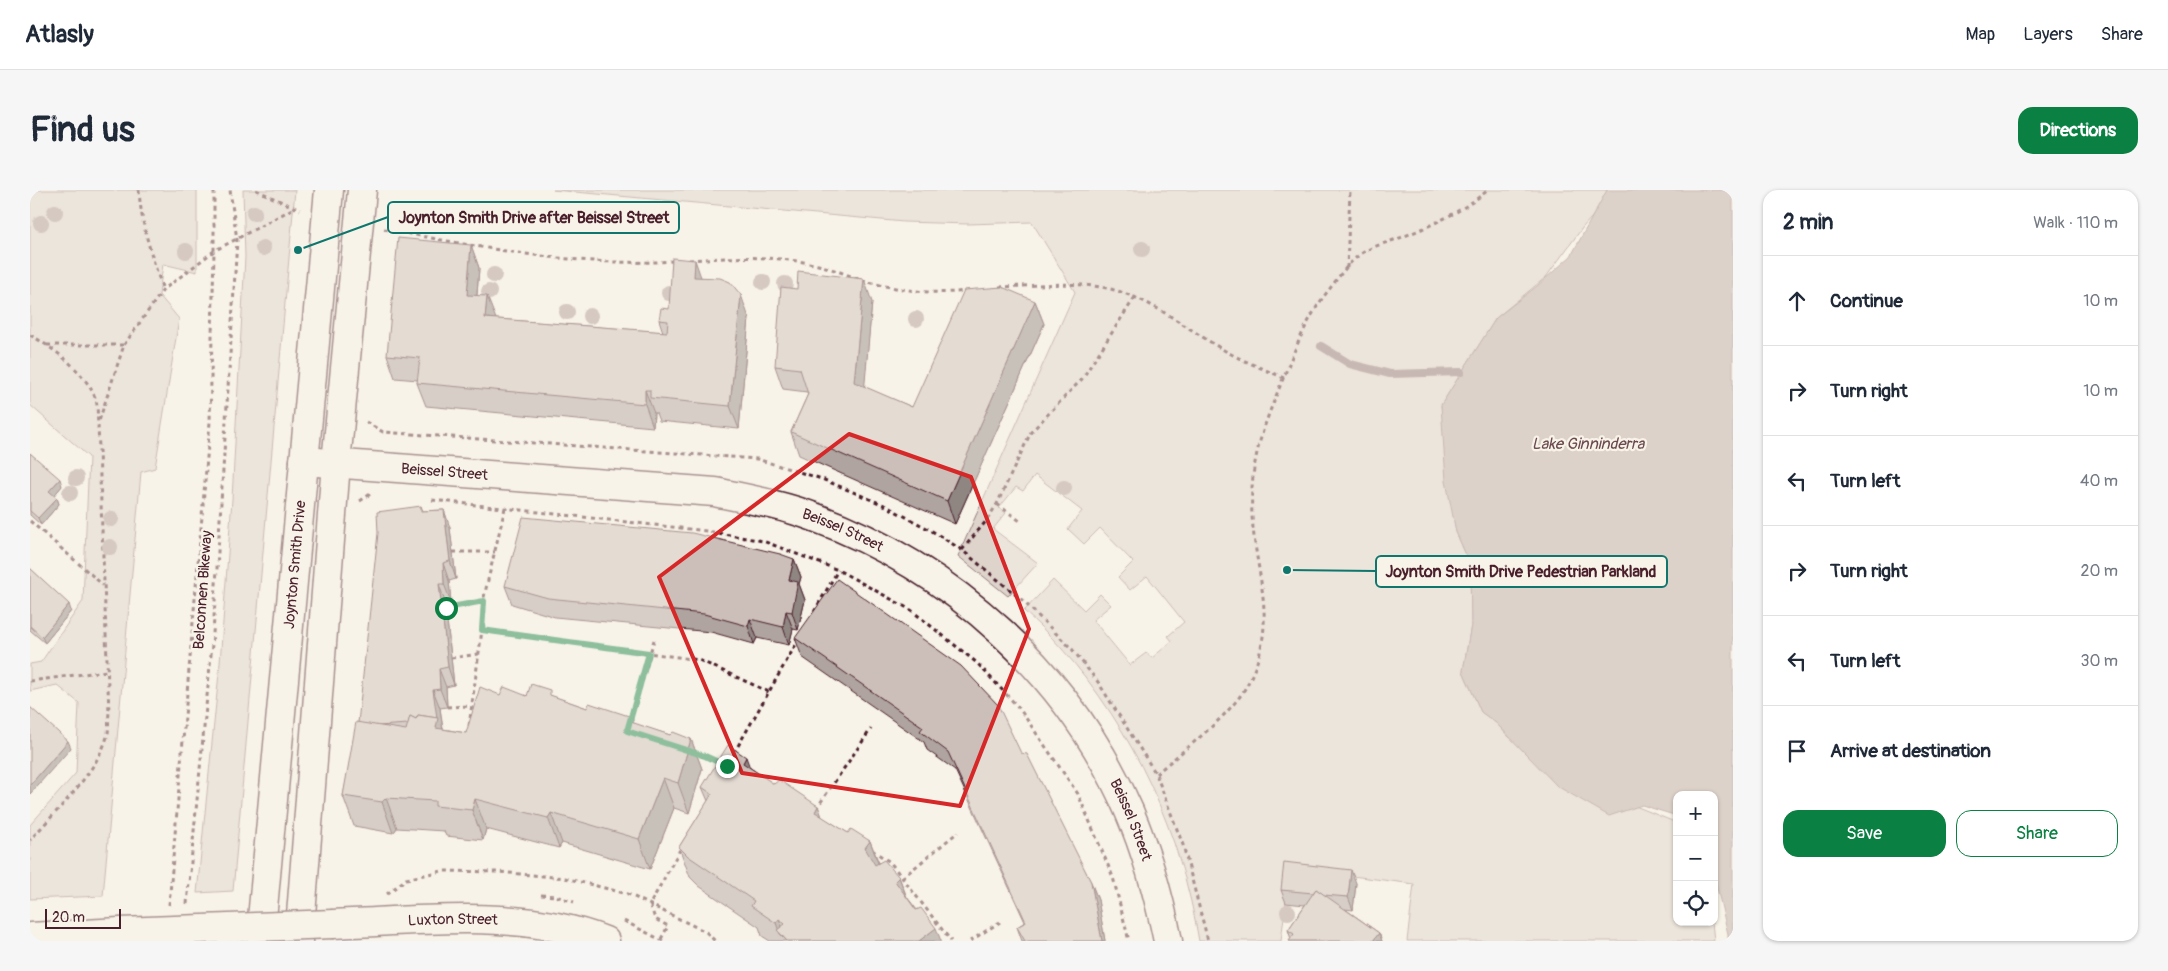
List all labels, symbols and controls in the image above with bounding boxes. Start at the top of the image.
text: Atlasly [25,20,94,49]
text: Map [1966,23,1995,46]
text: Layers [2023,23,2073,46]
text: Share [2101,23,2143,46]
button: Directions [2018,107,2138,154]
text: Find us [30,108,135,152]
callout: Joynton Smith Drive after Beissel Street [388,202,679,233]
text: Joynton Smith Drive after Beissel Street [399,208,670,228]
text: 2 min [1783,209,1833,236]
text: Walk · 110 m [2033,213,2118,233]
icon: ahead [1783,287,1811,315]
text: Continue [1830,289,1903,313]
text: 10 m [2083,291,2118,311]
icon: right [1783,377,1811,405]
text: Turn right [1830,379,1908,403]
text: 10 m [2083,381,2118,401]
water label: Lake Ginninderra [1532,434,1646,454]
street label: Beissel Street [401,459,490,484]
icon: left [1783,467,1811,495]
text: Turn left [1830,469,1900,493]
text: 40 m [2080,471,2118,491]
street label: Joynton Smith Drive [279,499,310,630]
street label: Beissel Street [800,504,888,557]
street label: Belconnen Bikeway [189,529,217,650]
callout: Joynton Smith Drive Pedestrian Parkland [1376,556,1667,587]
icon: right [1783,557,1811,585]
text: Turn right [1830,559,1908,583]
text: 20 m [2080,561,2118,581]
text: Joynton Smith Drive Pedestrian Parkland [1386,562,1657,582]
route start [435,597,458,620]
icon: left [1783,647,1811,675]
text: Turn left [1830,649,1900,673]
text: 30 m [2080,651,2118,671]
icon: arrive [1783,737,1811,765]
text: Arrive at destination [1830,739,1991,763]
route end [716,755,739,778]
street label: Beissel Street [1106,775,1157,864]
map controls [1673,791,1718,926]
button: + [1673,791,1718,836]
button: Save [1783,810,1946,857]
button: Share [1956,810,2118,857]
button: − [1673,836,1718,881]
button: locate [1673,881,1718,926]
scale bar [45,906,121,929]
text: 20 m [52,909,85,926]
street label: Luxton Street [407,909,499,930]

